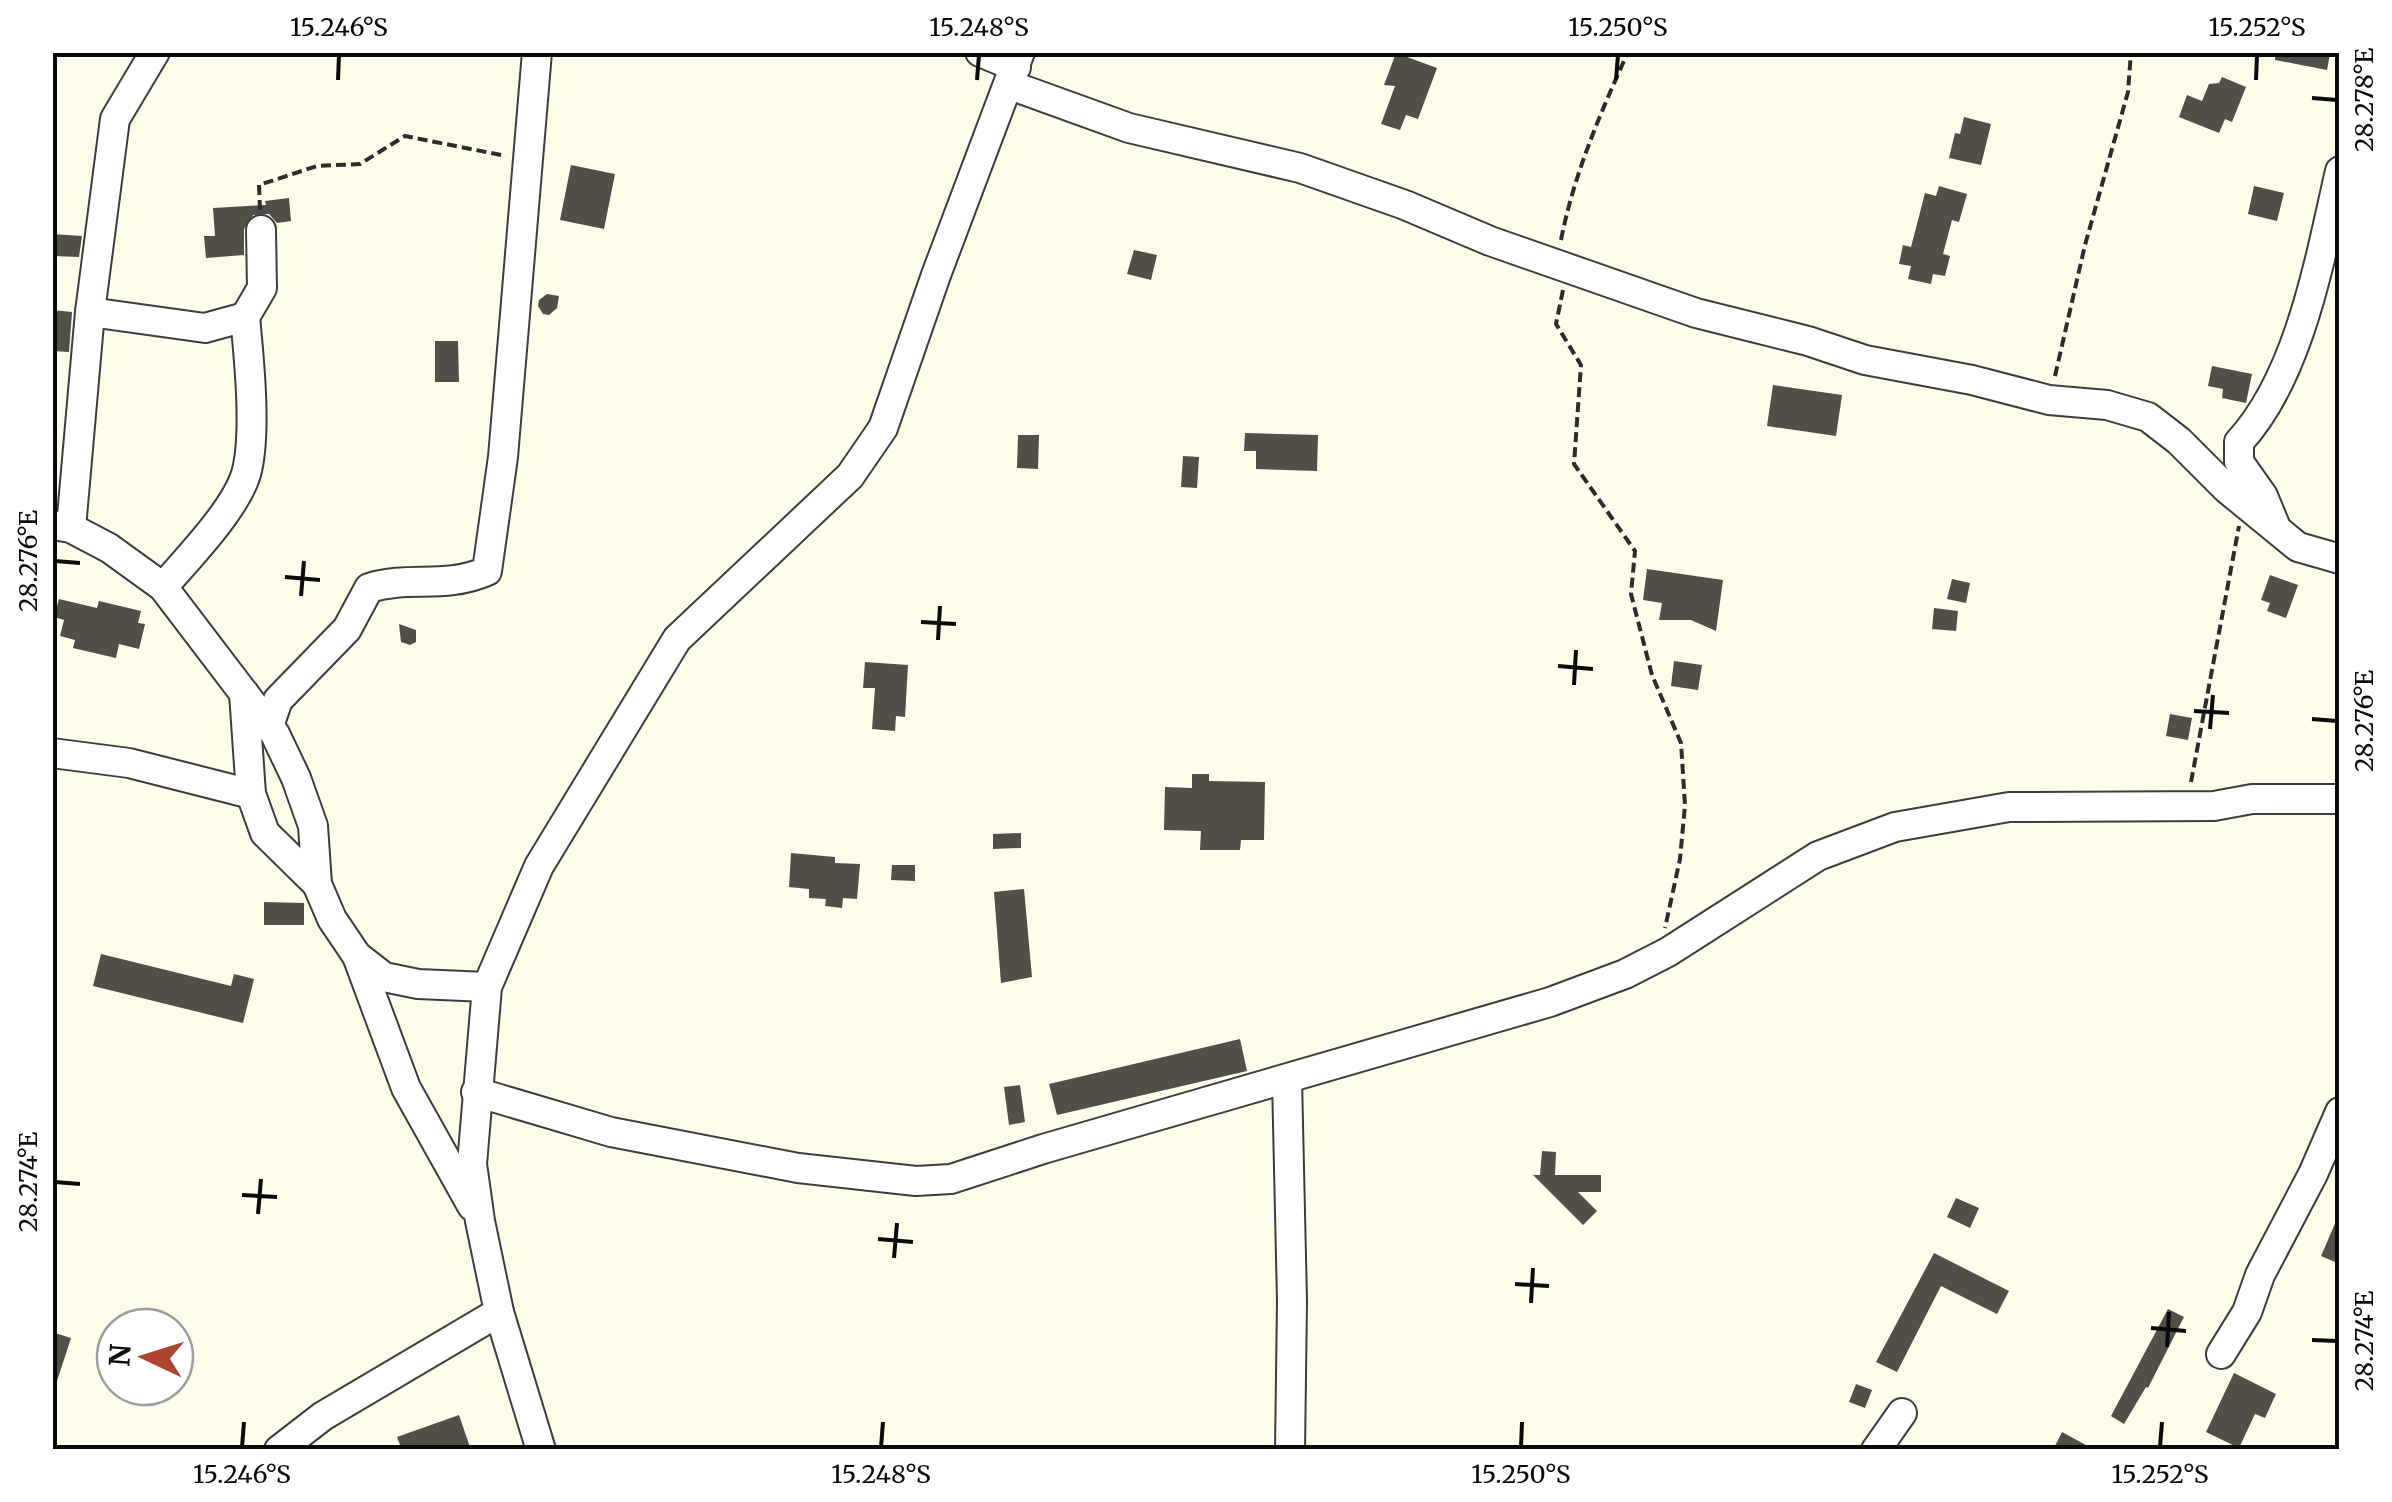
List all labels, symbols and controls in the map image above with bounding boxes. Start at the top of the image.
text: 15.246°S [290,11,388,43]
text: 15.248°S [929,11,1029,43]
text: 15.250°S [1568,11,1668,43]
text: 15.252°S [2208,11,2306,43]
text: 28.278°E [2348,48,2380,152]
text: 28.276°E [12,510,44,612]
text: 28.276°E [2348,670,2380,772]
text: 28.274°E [12,1132,44,1232]
text: 28.274°E [2348,1291,2380,1391]
north arrow [95,1307,195,1407]
text: N [101,1343,139,1368]
text: 15.246°S [193,1458,291,1490]
text: 15.248°S [831,1458,931,1490]
text: 15.250°S [1471,1458,1571,1490]
text: 15.252°S [2111,1458,2209,1490]

